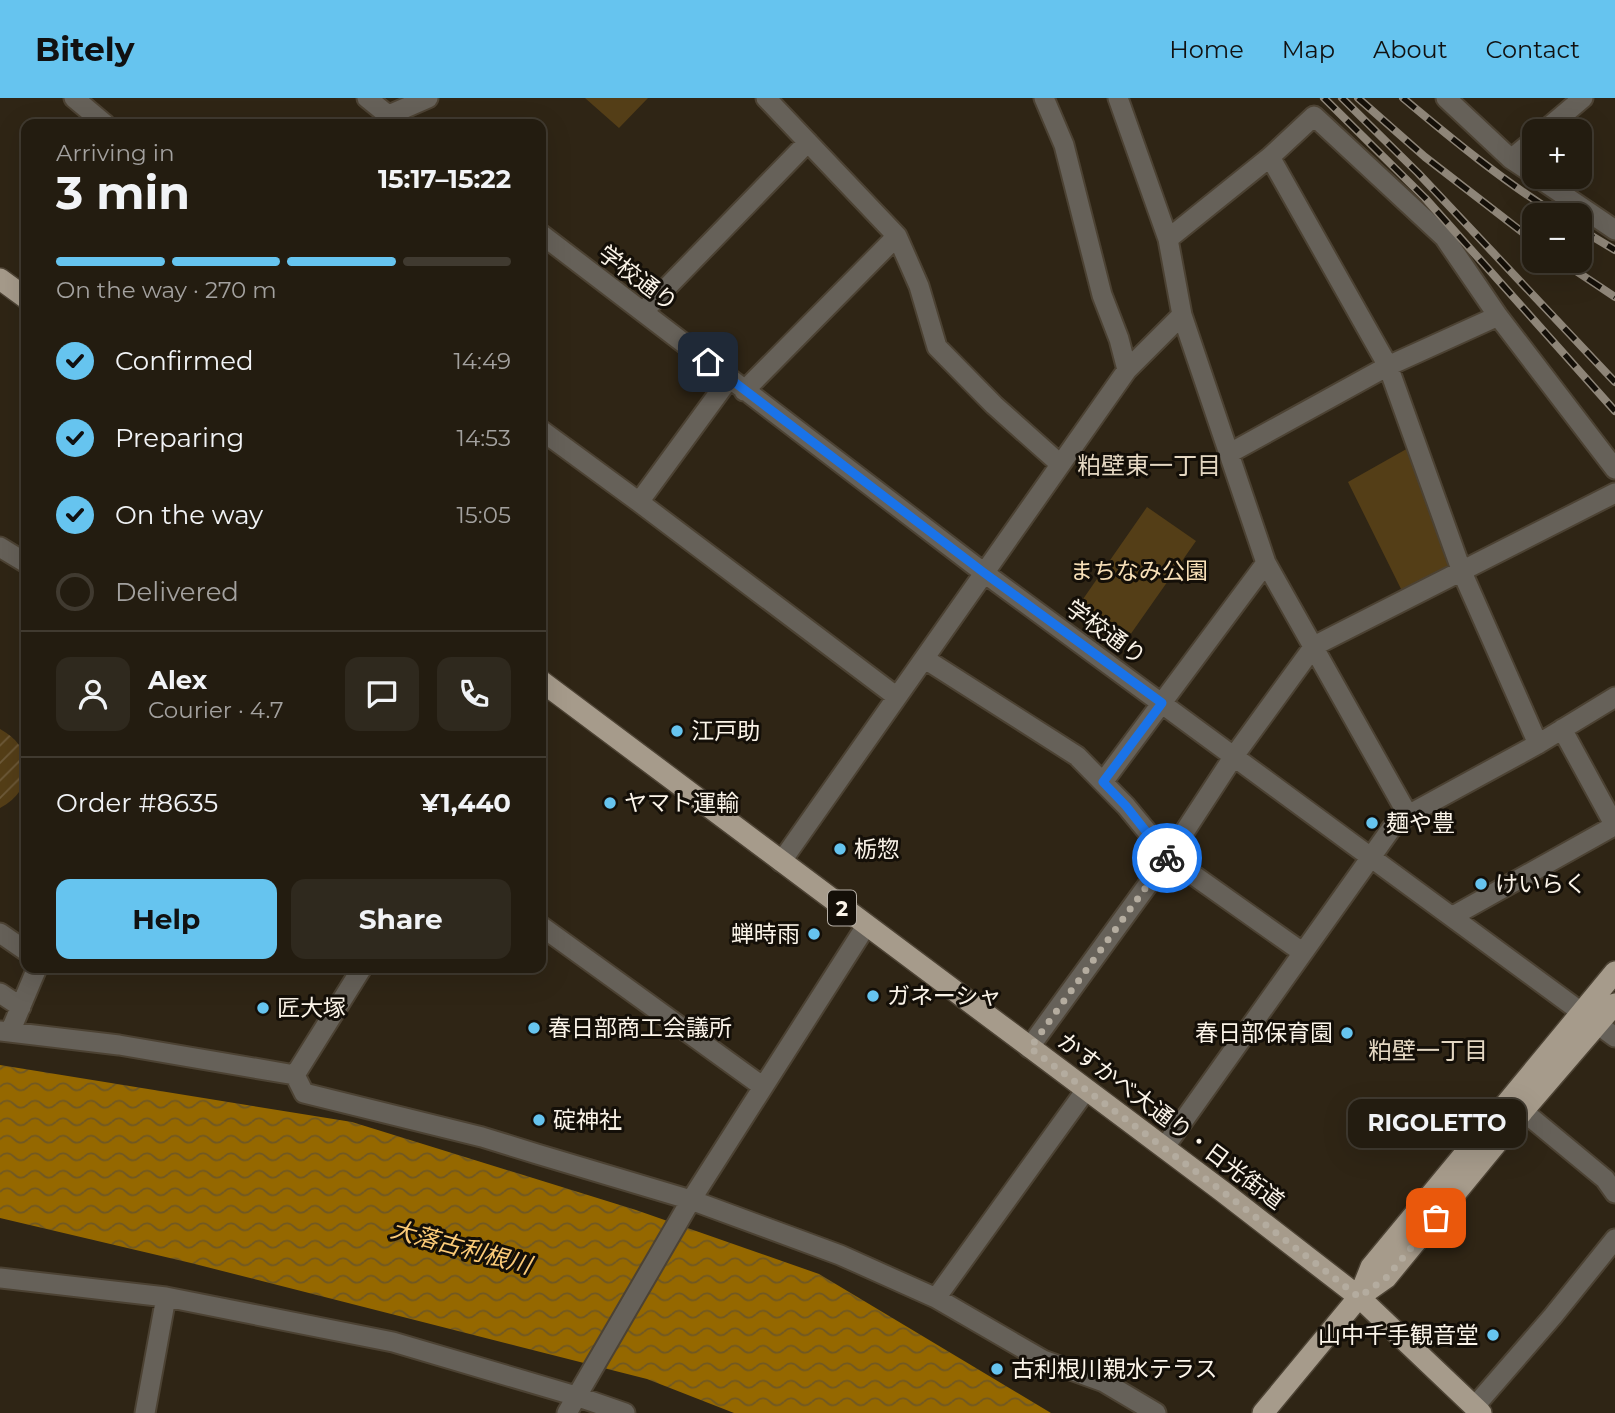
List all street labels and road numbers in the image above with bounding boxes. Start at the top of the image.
street label: 学校通り [593,239,683,317]
street label: 学校通り [1061,594,1151,670]
road number: 2 [828,890,856,926]
street label: かすかべ大通り・日光街道 [1052,1027,1290,1215]

